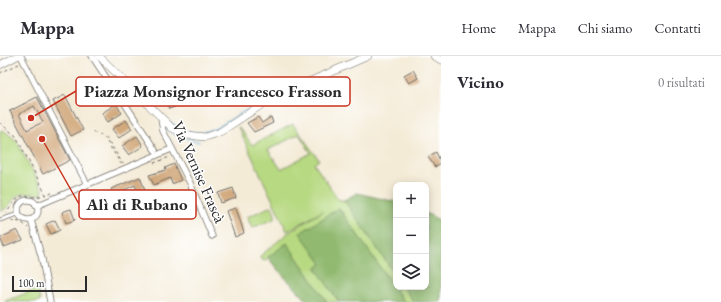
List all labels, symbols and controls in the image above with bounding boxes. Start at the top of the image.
text: Mappa [20,15,75,40]
text: Home [461,19,496,37]
text: Mappa [518,19,556,37]
text: Chi siamo [578,19,633,37]
text: Contatti [655,19,701,37]
text: Vicino [457,71,504,93]
text: 0 risultati [658,74,705,91]
callout: Piazza Monsignor Francesco Frasson [76,77,350,106]
text: Piazza Monsignor Francesco Frasson [84,80,342,102]
street label: Via Vernise Frascà [167,118,231,227]
map controls [393,182,429,290]
button: + [393,182,429,218]
callout: Alì di Rubano [79,190,196,219]
text: Alì di Rubano [85,193,188,215]
button: − [393,218,429,254]
button: layers [393,254,429,290]
scale bar [12,274,87,293]
text: 100 m [18,276,45,290]

